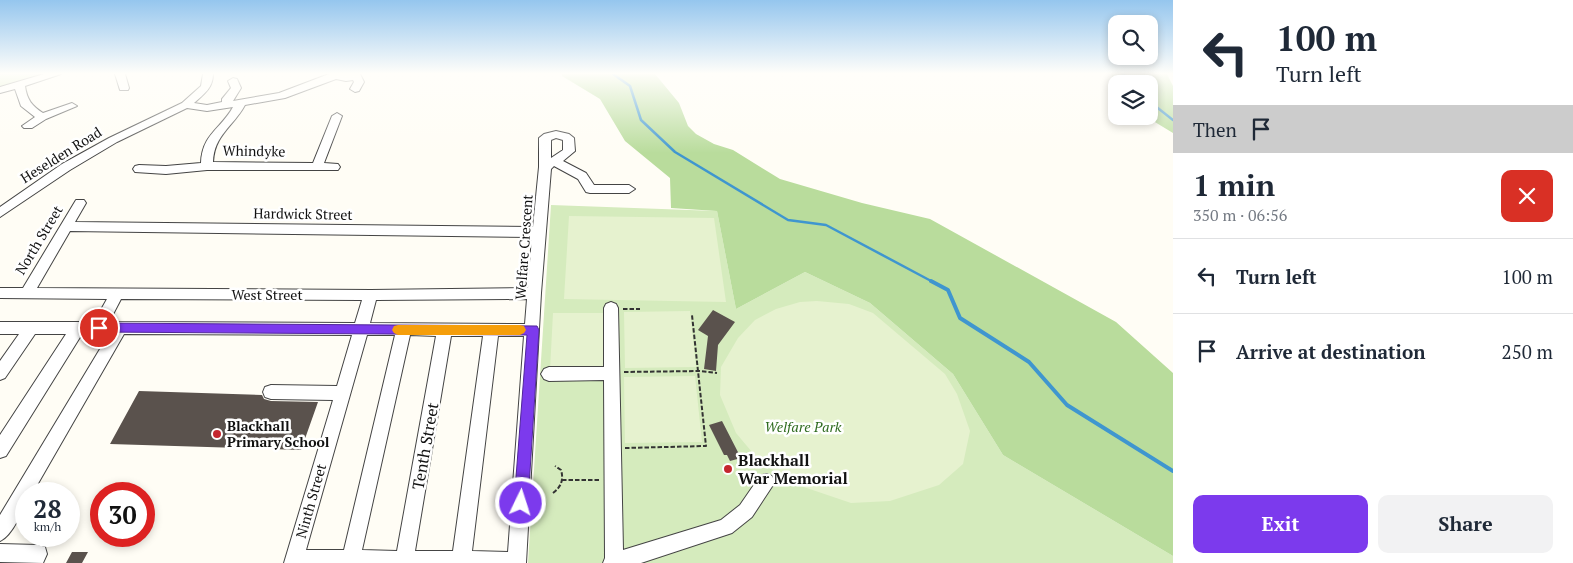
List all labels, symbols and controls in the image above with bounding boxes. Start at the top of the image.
map controls [1108,15,1158,125]
button: search [1108,15,1158,65]
text: 100 m [1276,15,1377,61]
icon: left [1193,20,1258,85]
text: Turn left [1276,59,1362,88]
button: layers [1108,75,1158,125]
icon: arrive [1247,115,1275,143]
text: Then [1193,117,1237,142]
street label: Heselden Road [17,122,105,187]
street label: Whindyke [222,140,286,161]
text: 1 min [1193,165,1275,205]
button: close [1501,170,1553,222]
street label: Welfare Crescent [510,193,537,300]
street label: North Street [10,201,67,278]
street label: Hardwick Street [253,203,354,224]
text: 350 m · 06:56 [1193,204,1287,226]
icon: left [1193,262,1221,290]
text: Turn left [1236,264,1317,289]
text: 100 m [1502,264,1553,289]
street label: West Street [231,285,303,304]
pin [78,307,120,349]
icon: arrive [85,314,113,342]
icon: arrive [1193,337,1221,365]
text: Arrive at destination [1236,339,1425,364]
text: 250 m [1502,339,1553,364]
street label: Tenth Street [406,401,444,491]
place label: Blackhall Primary School [227,416,330,451]
park label: Welfare Park [764,417,842,436]
marker: Blackhall Primary School [211,428,223,440]
place label: Blackhall War Memorial [738,449,848,489]
street label: Ninth Street [291,460,330,540]
marker: Blackhall War Memorial [722,463,734,475]
position arrow [494,476,546,528]
speed limit sign: 30 [90,482,155,547]
text: 28 [33,492,62,525]
button: Exit [1193,495,1368,553]
button: Share [1378,495,1553,553]
text: km/h [34,519,61,534]

